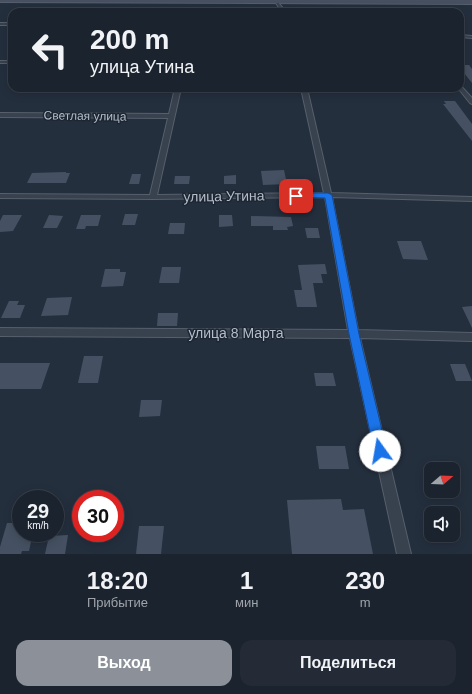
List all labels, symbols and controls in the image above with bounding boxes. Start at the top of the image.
icon: left [24,24,76,76]
text: 200 m [90,24,169,55]
text: улица Утина [90,57,194,77]
street label: Светлая улица [43,108,127,124]
pin [279,179,313,213]
icon: arrive [285,185,307,207]
street label: улица Утина [183,187,265,205]
street label: улица 8 Марта [188,325,284,341]
position arrow [359,430,401,472]
north arrow [424,462,460,498]
map controls [424,462,460,542]
speed limit sign: 30 [72,490,124,542]
text: 29 [27,500,49,522]
button: sound [424,506,460,542]
text: km/h [27,520,49,531]
text: 18:20 [87,567,148,594]
text: 1 [240,567,253,594]
text: 230 [345,567,385,594]
text: Прибытие [87,595,148,610]
text: мин [235,595,258,610]
text: m [360,595,371,610]
button: Выход [16,640,232,686]
button: Поделиться [240,640,456,686]

